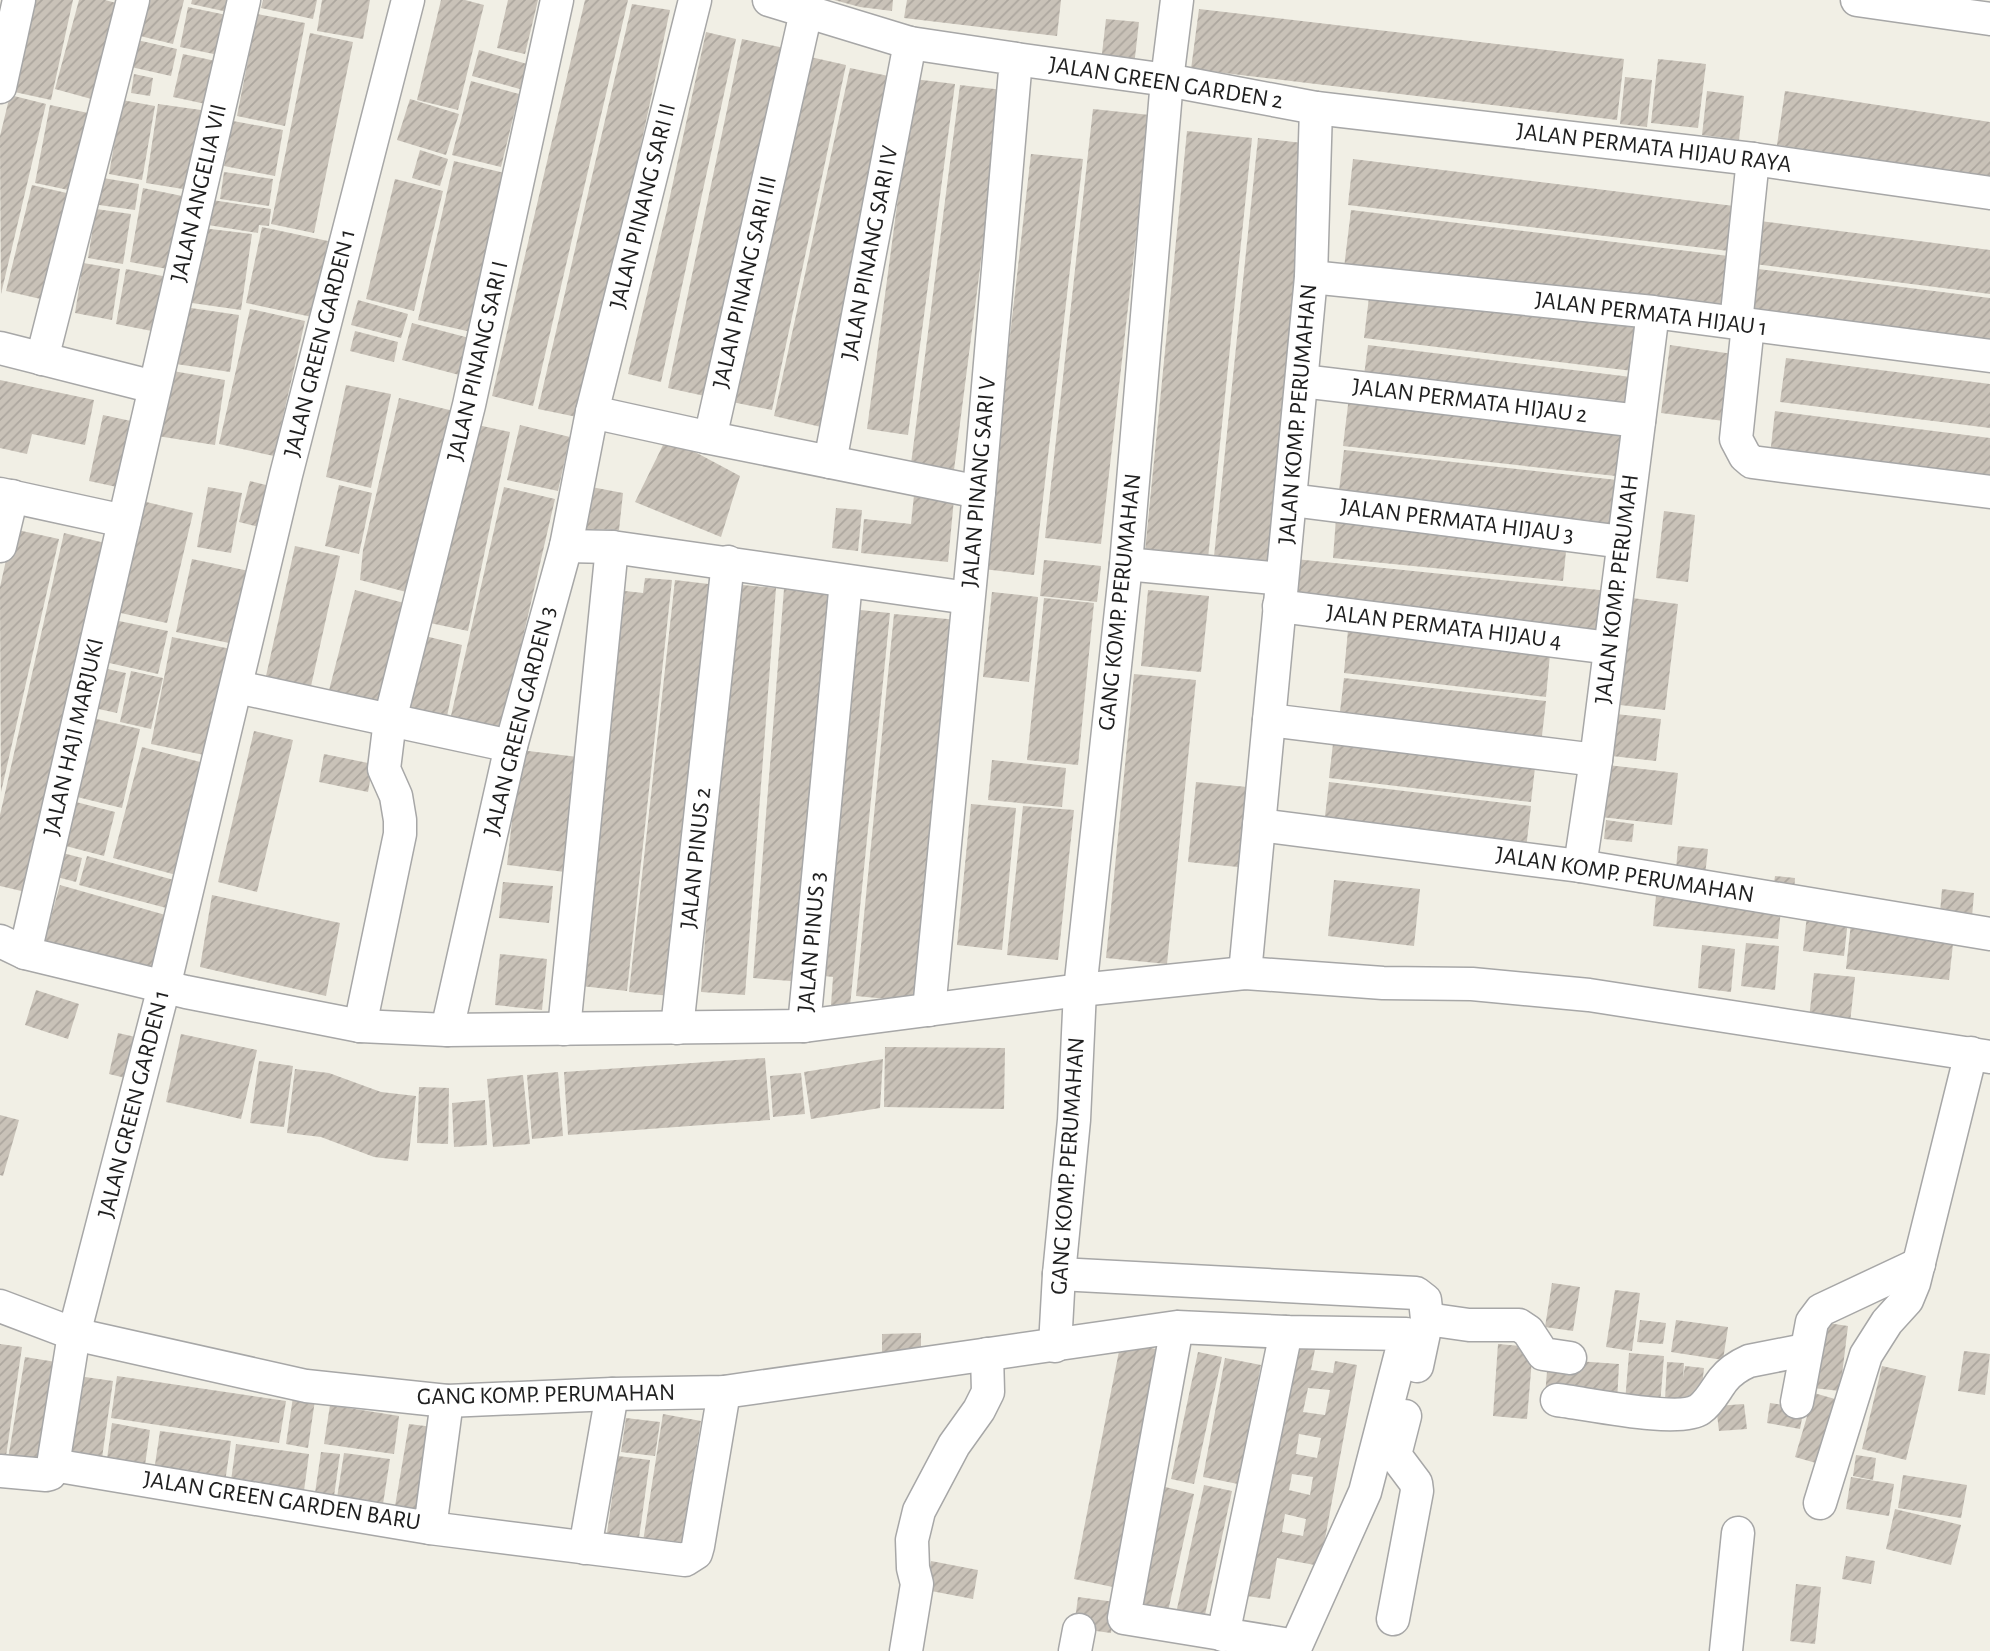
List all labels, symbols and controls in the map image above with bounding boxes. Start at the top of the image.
street label: JALAN GREEN GARDEN 2 [1047,53,1285,113]
street label: JALAN PINANG SARI II [606,101,680,311]
street label: JALAN ANGELIA VII [167,102,231,284]
street label: JALAN PERMATA HIJAU RAYA [1515,119,1793,177]
street label: JALAN PINANG SARI IV [837,143,903,362]
street label: JALAN PINANG SARI III [709,173,781,391]
street label: JALAN GREEN GARDEN 1 [280,227,360,459]
street label: JALAN PINANG SARI I [443,259,513,463]
street label: JALAN KOMP. PERUMAHAN [1275,283,1321,545]
street label: JALAN PERMATA HIJAU 1 [1534,288,1768,340]
street label: JALAN PINANG SARI V [958,375,1000,588]
street label: JALAN PERMATA HIJAU 2 [1351,375,1589,427]
street label: GANG KOMP. PERUMAHAN [1095,472,1145,732]
street label: JALAN KOMP. PERUMAH [1591,473,1643,705]
street label: JALAN PERMATA HIJAU 3 [1339,495,1575,547]
street label: JALAN PERMATA HIJAU 4 [1325,601,1563,653]
street label: JALAN GREEN GARDEN 3 [480,604,560,838]
street label: JALAN HAJI MARJUKI [40,636,108,838]
street label: JALAN PINUS 2 [677,786,715,930]
street label: JALAN KOMP. PERUMAHAN [1494,843,1756,907]
street label: JALAN PINUS 3 [794,871,830,1013]
street label: JALAN GREEN GARDEN 1 [94,988,174,1220]
street label: GANG KOMP. PERUMAHAN [1047,1036,1089,1296]
street label: GANG KOMP. PERUMAHAN [417,1381,675,1409]
street label: JALAN GREEN GARDEN BARU [142,1467,422,1535]

